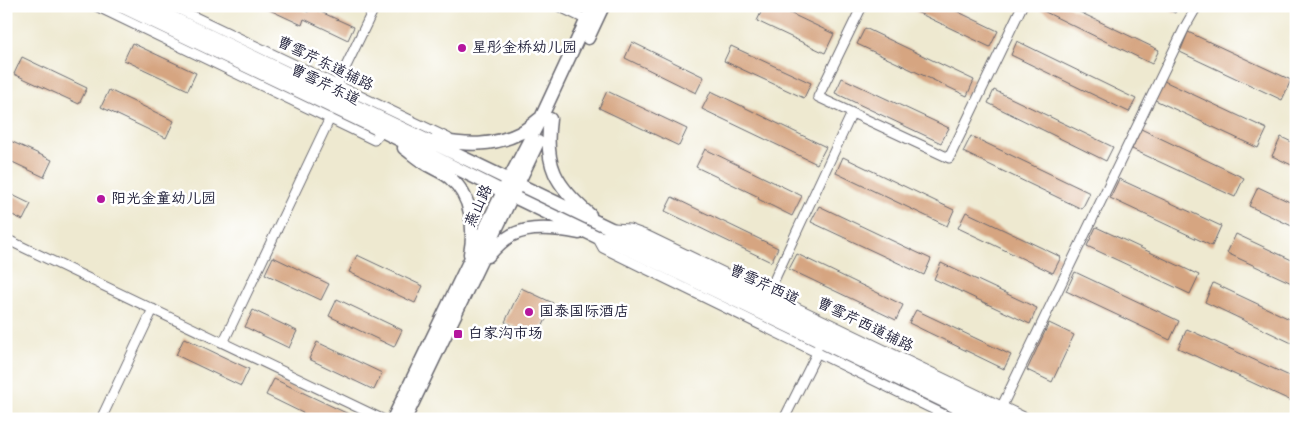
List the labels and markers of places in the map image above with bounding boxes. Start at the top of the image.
place label: 星彤金桥幼儿园 [472,36,577,60]
marker: 星彤金桥幼儿园 [456,42,468,54]
place label: 阳光金童幼儿园 [111,187,216,211]
marker: 阳光金童幼儿园 [95,193,107,205]
place label: 国泰国际酒店 [539,300,629,324]
marker: 国泰国际酒店 [523,306,535,318]
place label: 白家沟市场 [468,322,543,346]
marker: 白家沟市场 [452,328,464,340]

